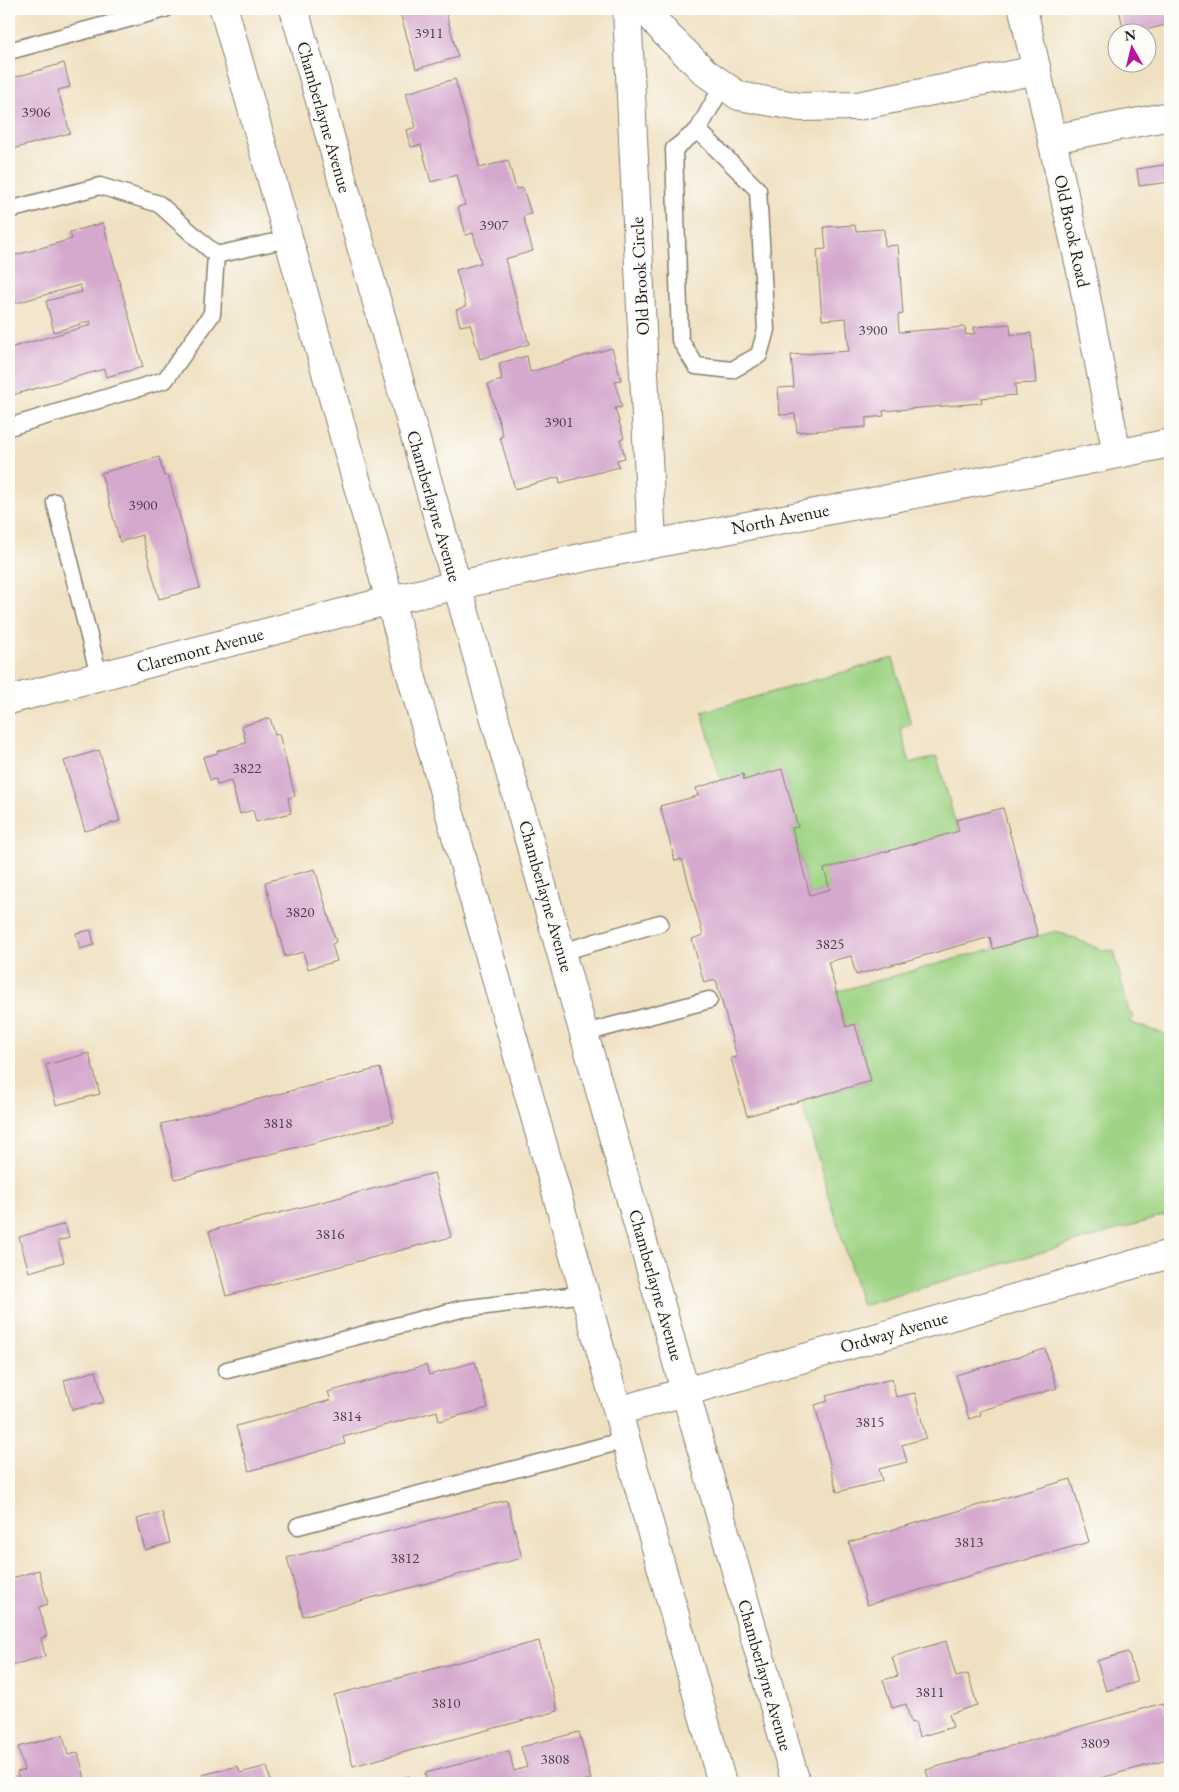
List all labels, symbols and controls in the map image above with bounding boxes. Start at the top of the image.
north arrow [1106,22,1156,72]
house number: 3911 [415,23,443,42]
text: N [1123,25,1138,45]
street label: Chamberlayne Avenue [292,38,357,195]
house number: 3906 [22,102,50,121]
street label: Old Brook Road [1049,172,1096,290]
house number: 3907 [480,215,509,234]
street label: Old Brook Circle [625,216,654,336]
house number: 3900 [859,320,887,339]
house number: 3901 [545,412,573,431]
street label: Chamberlayne Avenue [402,427,467,584]
house number: 3900 [129,495,157,514]
street label: North Avenue [729,498,831,539]
street label: Claremont Avenue [134,622,266,678]
house number: 3822 [233,758,262,777]
street label: Chamberlayne Avenue [514,817,579,974]
house number: 3820 [286,902,314,921]
house number: 3825 [816,934,844,953]
house number: 3818 [264,1113,292,1132]
street label: Chamberlayne Avenue [624,1206,689,1363]
house number: 3816 [316,1224,344,1243]
street label: Ordway Avenue [837,1305,950,1358]
house number: 3814 [333,1406,362,1425]
house number: 3815 [856,1412,884,1431]
house number: 3813 [955,1532,983,1551]
house number: 3812 [391,1548,420,1567]
street label: Chamberlayne Avenue [733,1596,798,1753]
house number: 3811 [916,1682,944,1701]
house number: 3810 [432,1693,460,1712]
house number: 3809 [1081,1733,1109,1752]
house number: 3808 [541,1749,569,1768]

